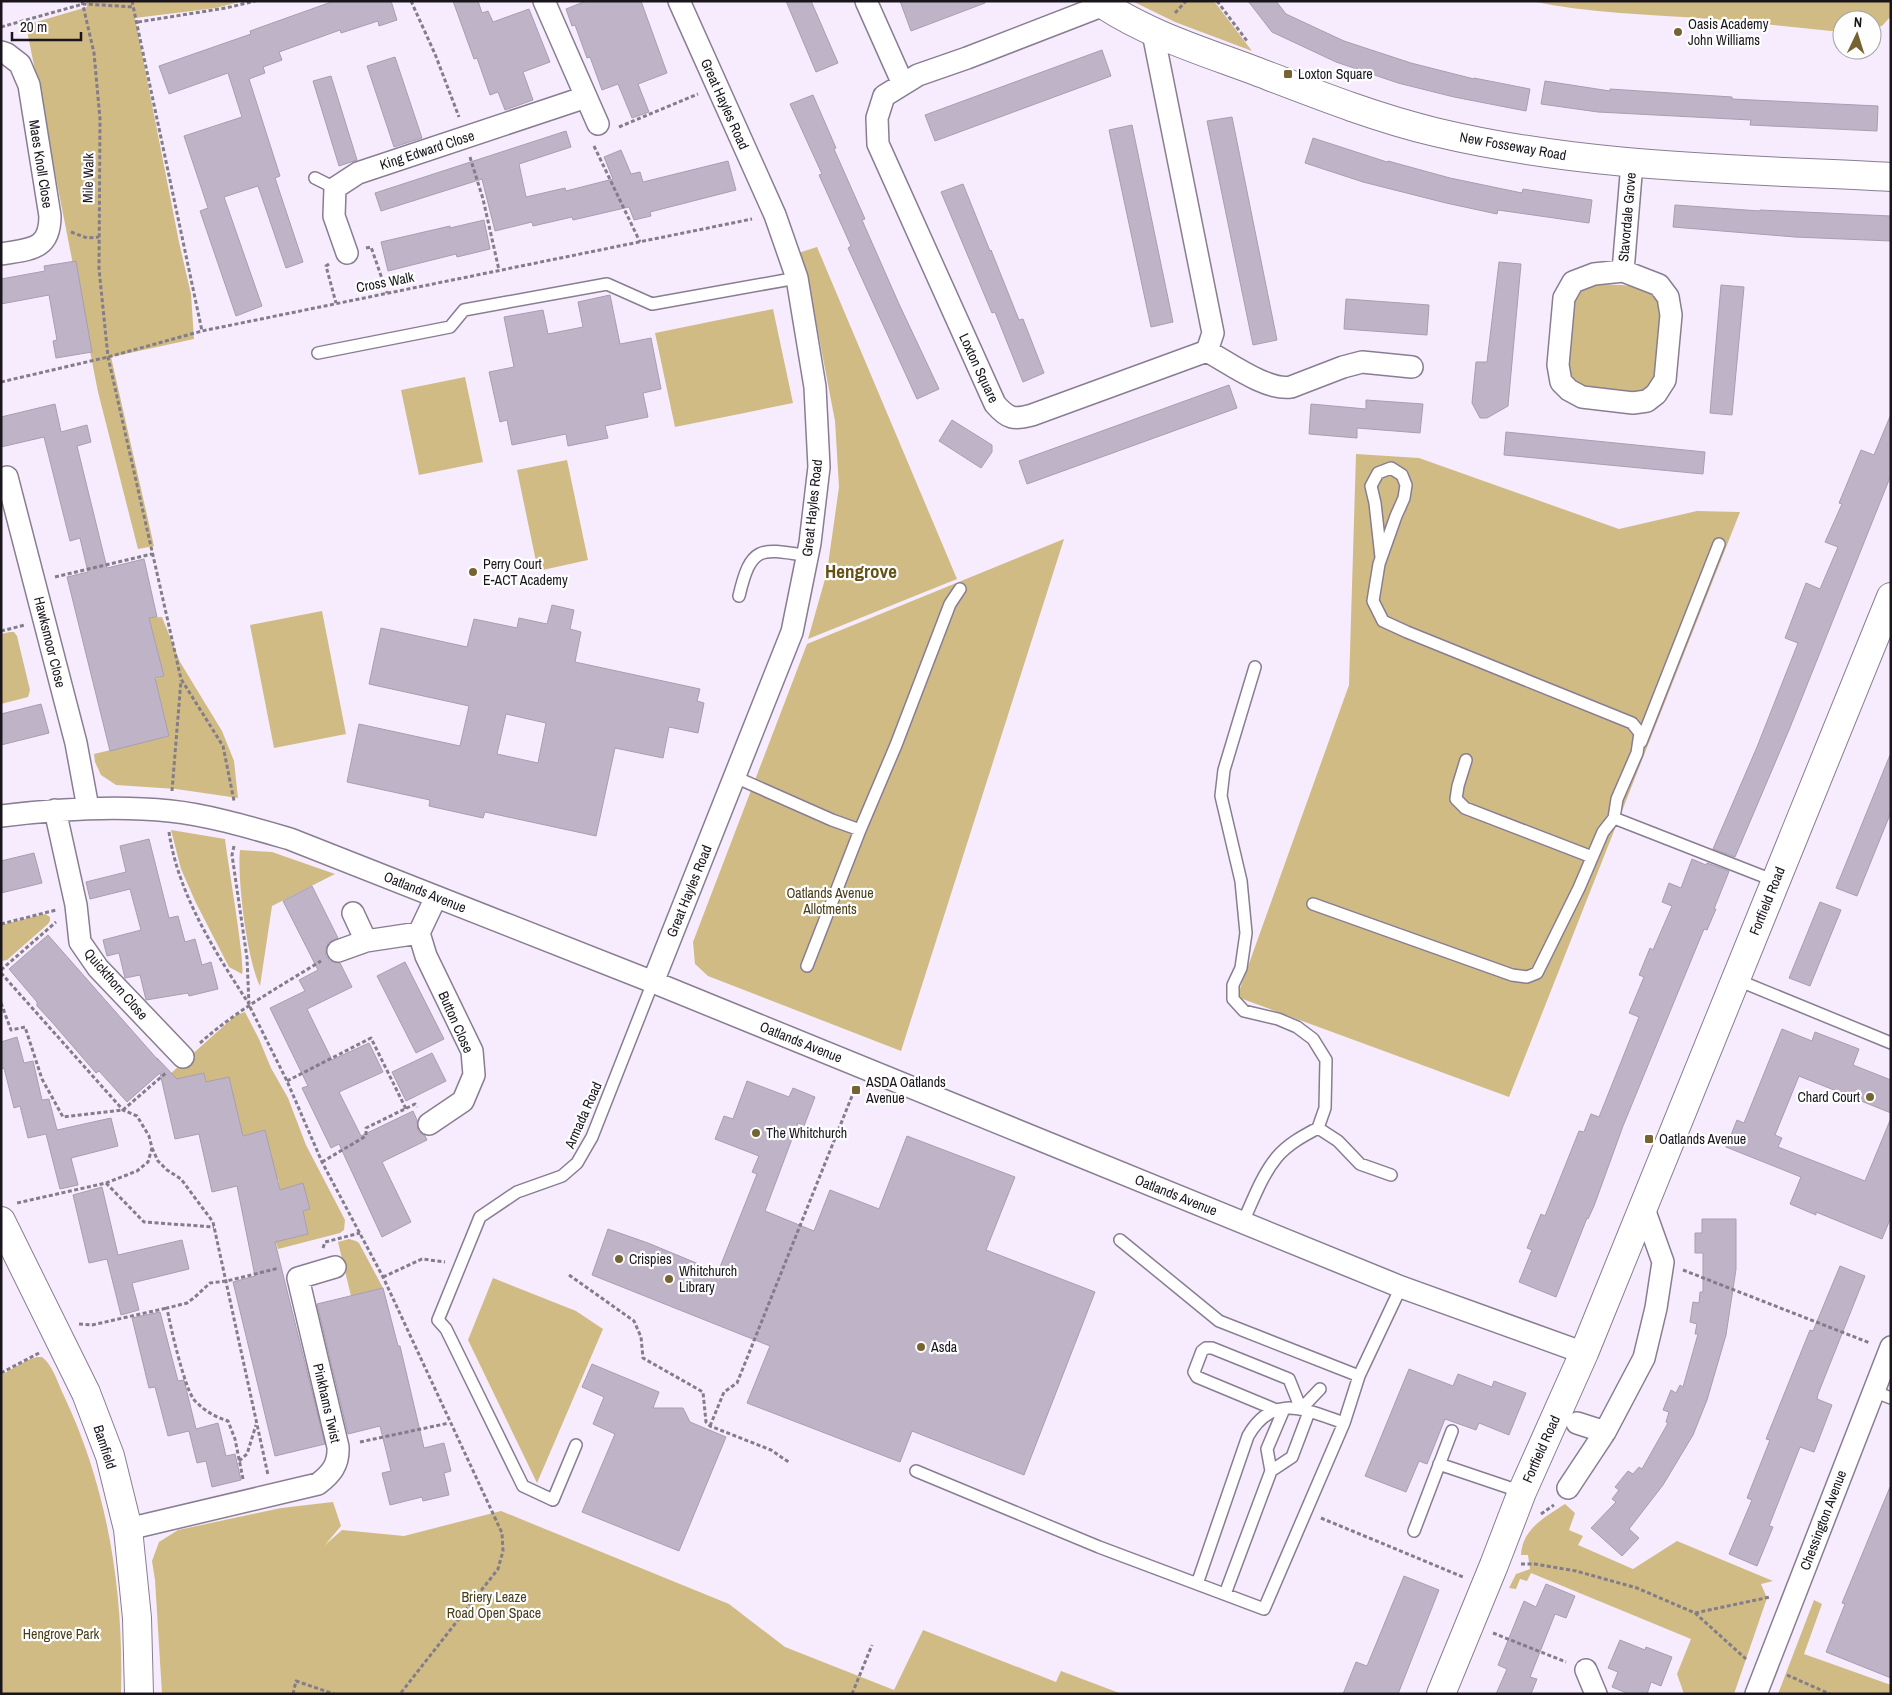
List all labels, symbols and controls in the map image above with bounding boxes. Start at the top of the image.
scale bar [12,10,81,42]
north arrow [1832,10,1882,60]
text: N [1853,13,1863,31]
place label: Oasis Academy John Williams [1688,15,1769,49]
text: 20 m [20,16,47,37]
marker: Oasis Academy John Williams [1672,26,1684,38]
street label: Great Hayles Road [697,56,753,152]
place label: Loxton Square [1298,65,1373,83]
marker: Loxton Square [1282,68,1294,80]
street label: Maes Knoll Close [25,118,57,210]
street label: King Edward Close [377,126,477,174]
street label: New Fosseway Road [1458,128,1568,164]
street label: Mile Walk [79,153,97,203]
street label: Stavordale Grove [1614,172,1640,262]
street label: Cross Walk [355,268,416,296]
street label: Loxton Square [955,330,1003,406]
street label: Great Hayles Road [798,459,826,557]
place label: Perry Court E-ACT Academy [483,555,568,589]
district label: Hengrove [825,558,897,584]
marker: Perry Court E-ACT Academy [467,566,479,578]
street label: Hawksmoor Close [30,595,70,689]
street label: Great Hayles Road [662,842,716,940]
street label: Fortfield Road [1745,864,1789,938]
street label: Oatlands Avenue [381,867,469,917]
park label: Oatlands Avenue Allotments [786,884,874,918]
street label: Quickthorn Close [80,945,152,1023]
street label: Button Close [434,988,478,1056]
street label: Oatlands Avenue [757,1017,845,1067]
place label: ASDA Oatlands Avenue [865,1073,946,1107]
street label: Armada Road [560,1079,606,1152]
marker: ASDA Oatlands Avenue [850,1084,862,1096]
place label: Chard Court [1797,1088,1860,1106]
marker: Chard Court [1864,1091,1876,1103]
place label: The Whitchurch [766,1124,847,1142]
marker: The Whitchurch [750,1127,762,1139]
place label: Oatlands Avenue [1659,1130,1746,1148]
marker: Oatlands Avenue [1643,1133,1655,1145]
street label: Oatlands Avenue [1132,1170,1220,1220]
place label: Crispies [629,1250,672,1268]
marker: Crispies [613,1253,625,1265]
place label: Whitchurch Library [679,1262,737,1296]
marker: Whitchurch Library [663,1273,675,1285]
place label: Asda [930,1338,958,1356]
marker: Asda [915,1341,927,1353]
street label: Pinkhams Twist [309,1362,345,1444]
street label: Fortfield Road [1518,1412,1564,1486]
street label: Bamfield [89,1423,121,1471]
street label: Chessington Avenue [1796,1467,1850,1573]
park label: Briery Leaze Road Open Space [447,1588,541,1622]
park label: Hengrove Park [23,1625,100,1643]

